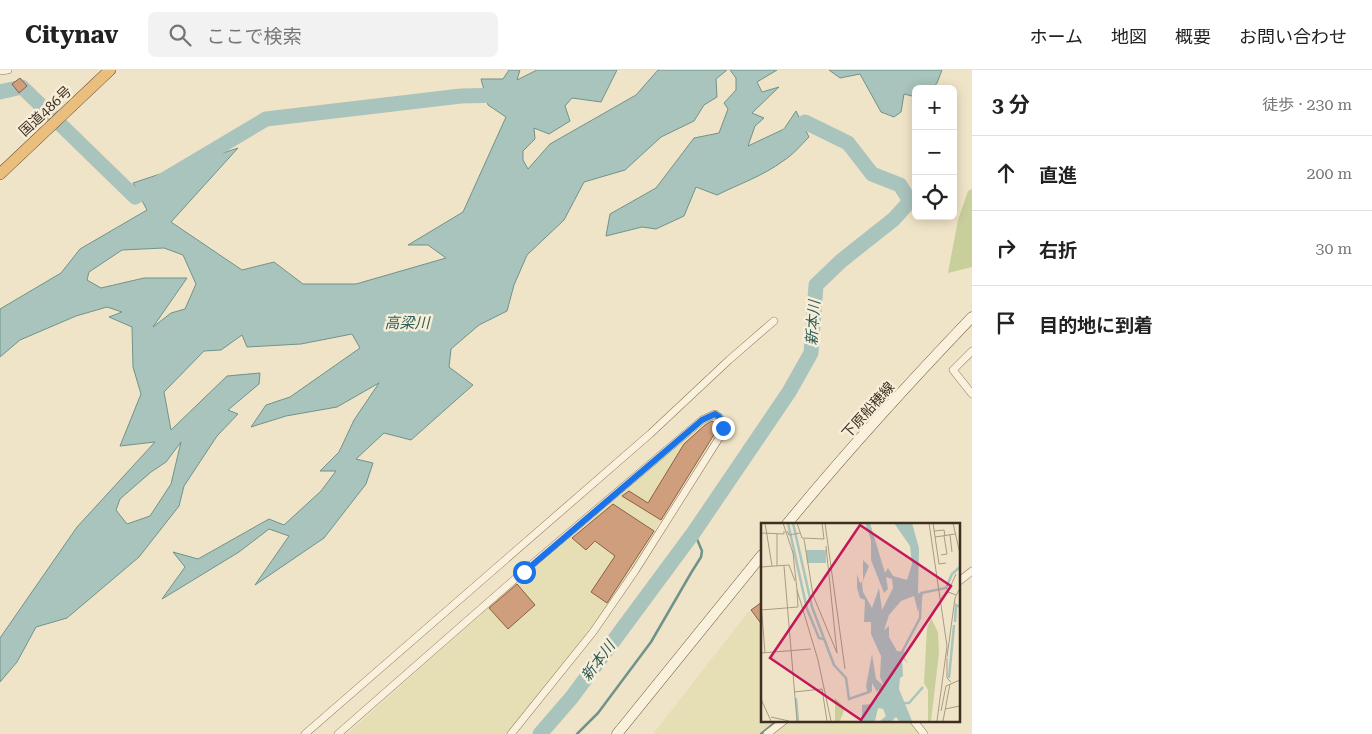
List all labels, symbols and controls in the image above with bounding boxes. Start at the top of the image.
search box [148,12,498,57]
text: Citynav [25,21,118,49]
icon: search [166,21,194,49]
text: ここで検索 [206,25,301,48]
text: ホーム [1030,26,1083,47]
text: 地図 [1111,26,1147,47]
text: 概要 [1175,26,1211,47]
text: お問い合わせ [1239,26,1347,47]
street label: 国道486号 [16,83,74,139]
map controls [912,85,957,220]
button: + [912,85,957,130]
text: 3 分 [992,93,1030,117]
text: 徒歩 · 230 m [1262,95,1352,114]
button: − [912,130,957,175]
icon: ahead [992,159,1020,187]
text: 直進 [1039,164,1077,187]
text: 200 m [1306,164,1352,183]
button: locate [912,175,957,220]
icon: right [992,234,1020,262]
text: 右折 [1039,239,1077,262]
text: 30 m [1315,239,1352,258]
water label: 新本川 [802,298,824,346]
icon: arrive [992,309,1020,337]
water label: 高梁川 [384,314,431,332]
text: 目的地に到着 [1039,314,1153,337]
street label: 下原船穂線 [839,379,897,441]
route end [712,417,735,440]
inset map [761,523,959,722]
route start [513,561,536,584]
water label: 新本川 [577,636,620,684]

